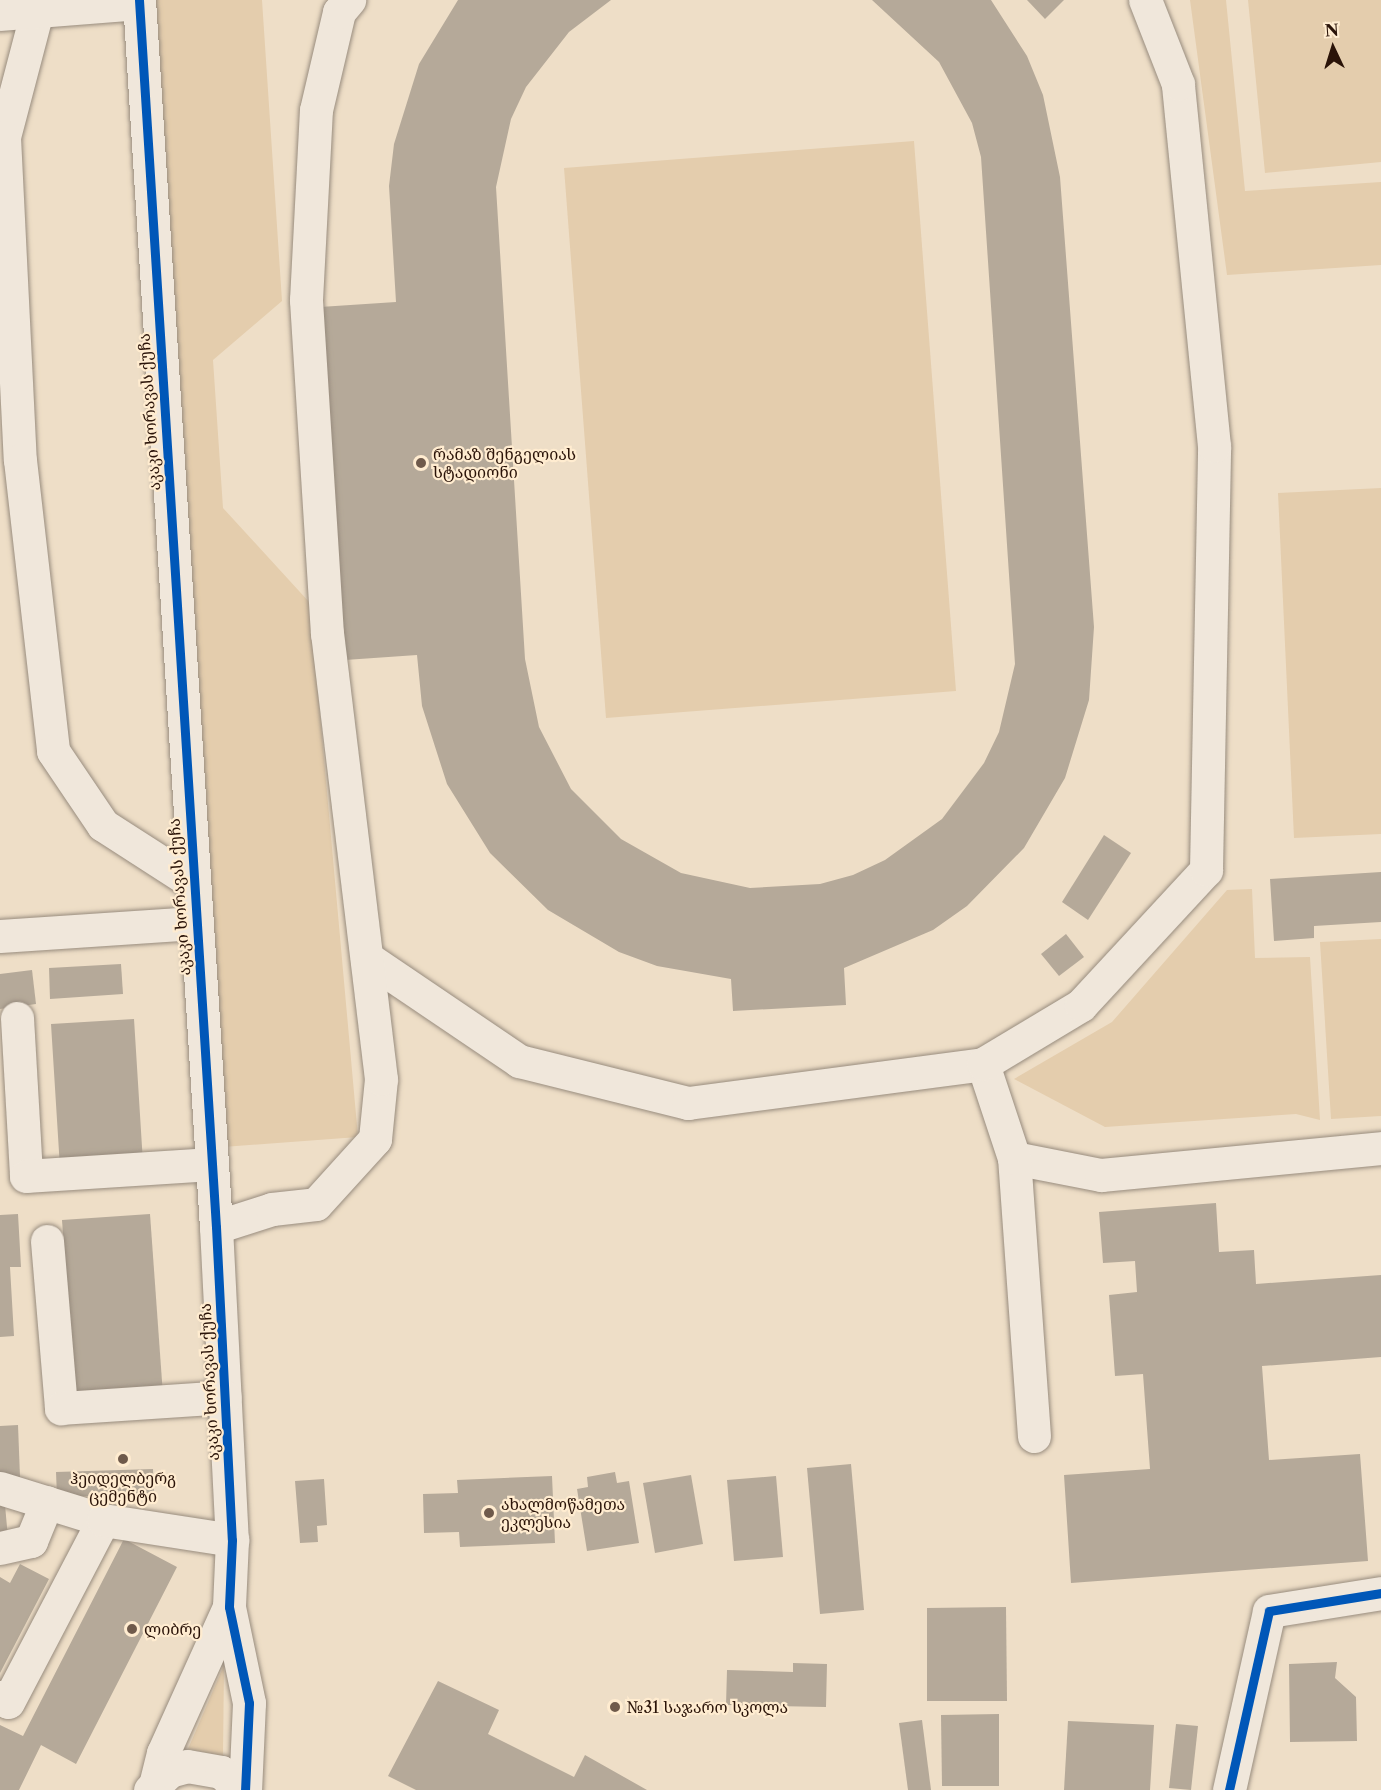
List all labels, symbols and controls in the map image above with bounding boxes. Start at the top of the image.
north arrow [1303,18,1363,78]
text: N [1324,20,1339,41]
street label: აკაკი ხორავას ქუჩა [134,333,164,491]
place label: რამაზ შენგელიას სტადიონი [433,444,576,482]
marker: რამაზ შენგელიას სტადიონი [414,456,428,470]
street label: აკაკი ხორავას ქუჩა [164,818,194,976]
street label: აკაკი ხორავას ქუჩა [195,1303,223,1461]
marker: ჰეიდელბერგ ცემენტი [116,1452,130,1466]
place label: ჰეიდელბერგ ცემენტი [70,1468,176,1506]
place label: ახალმოწამეთა ეკლესია [501,1494,625,1532]
marker: ახალმოწამეთა ეკლესია [482,1506,496,1520]
place label: ლიბრე [144,1619,201,1639]
marker: ლიბრე [125,1622,139,1636]
place label: №31 საჯარო სკოლა [627,1697,788,1717]
marker: №31 საჯარო სკოლა [608,1700,622,1714]

